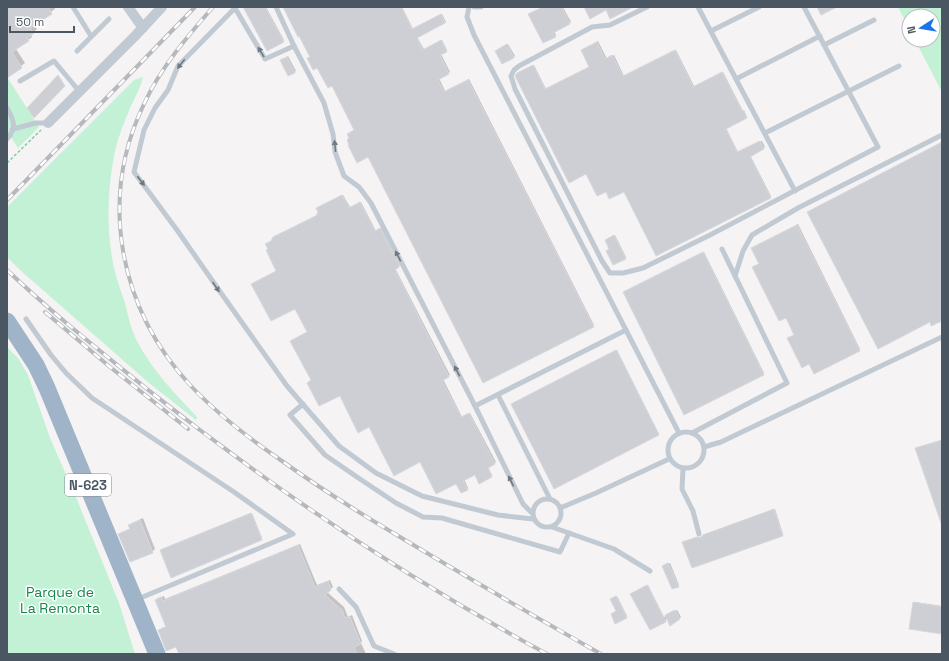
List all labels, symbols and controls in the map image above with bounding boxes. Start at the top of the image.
scale bar [10,8,74,34]
north arrow [901,8,941,48]
text: 50 m [16,14,44,30]
text: N [904,25,919,35]
one-way arrow [258,46,265,58]
one-way arrow [177,59,185,70]
one-way arrow [331,140,338,152]
one-way arrow [137,176,145,186]
one-way arrow [395,250,401,261]
one-way arrow [212,282,220,292]
one-way arrow [454,366,461,377]
road number: N-623 [65,474,111,496]
one-way arrow [508,475,515,486]
park label: Parque de La Remonta [20,583,100,617]

